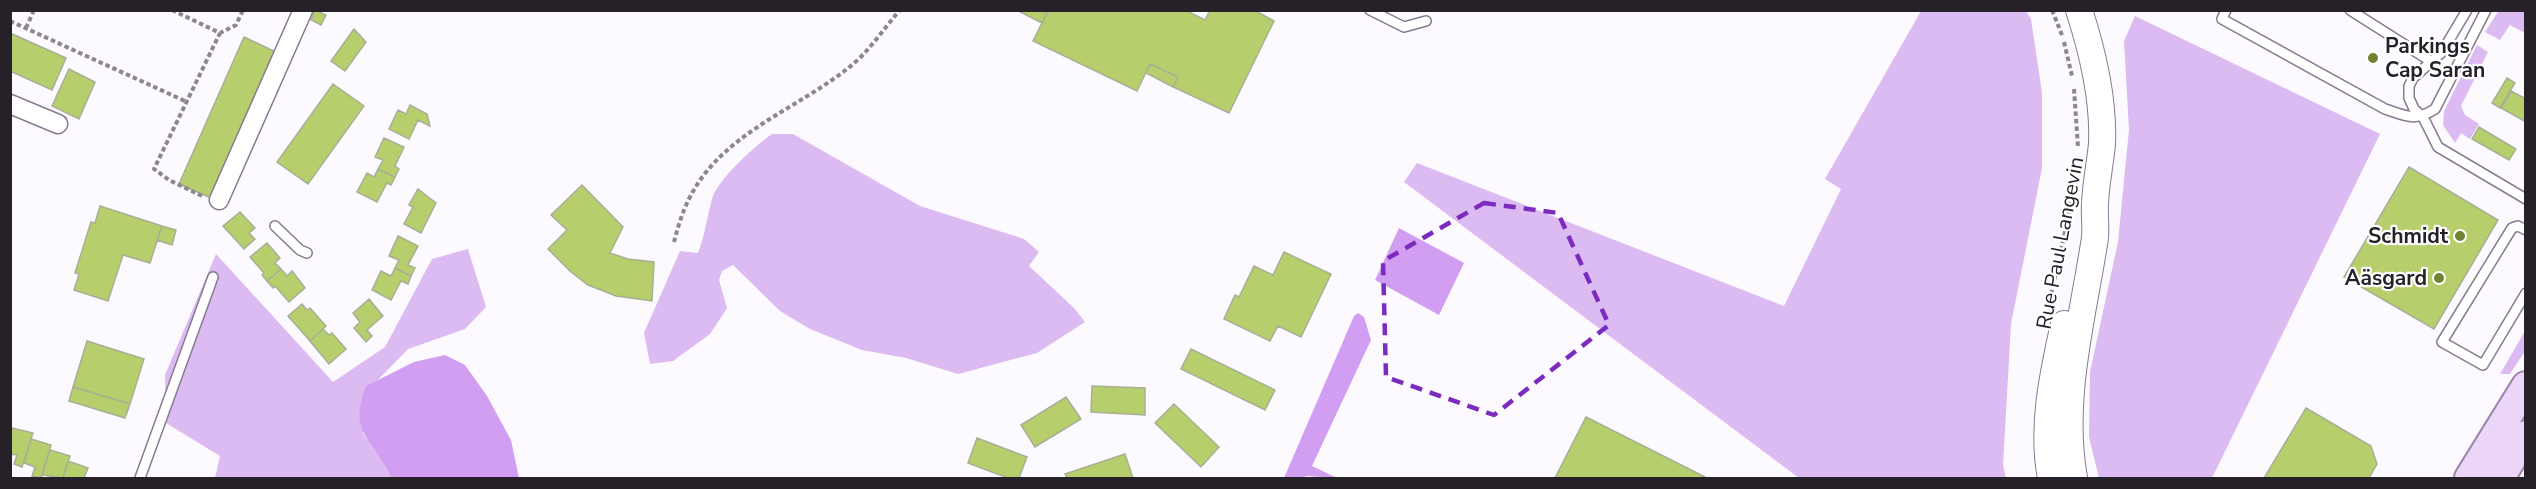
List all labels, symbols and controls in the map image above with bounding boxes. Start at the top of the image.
place label: Parkings Cap Saran [2385,32,2485,84]
marker: Parkings Cap Saran [2366,51,2380,65]
street label: Rue Paul Langevin [2030,154,2090,332]
place label: Schmidt [2368,222,2449,250]
marker: Schmidt [2453,229,2467,243]
place label: Aäsgard [2345,264,2427,292]
marker: Aäsgard [2432,271,2446,285]

